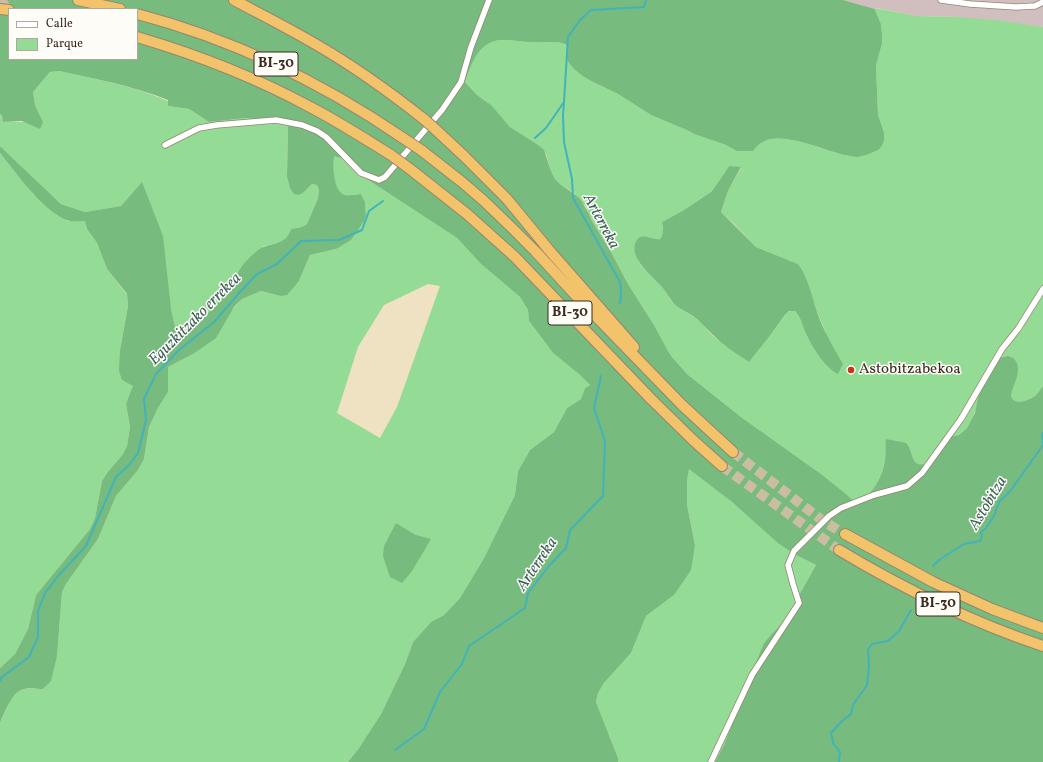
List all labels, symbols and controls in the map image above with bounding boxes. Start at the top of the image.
legend [8,8,138,60]
text: Calle [46,16,73,32]
text: Parque [46,36,83,52]
road number: BI-30 [254,52,298,76]
water label: Arterreka [577,191,623,253]
water label: Eguzkitzako errekea [146,270,246,370]
road number: BI-30 [548,301,592,325]
place label: Astobitzabekoa [859,361,961,379]
marker: Astobitzabekoa [846,365,856,375]
water label: Astobitza [966,474,1012,534]
water label: Arterreka [513,535,563,595]
road number: BI-30 [916,592,960,616]

